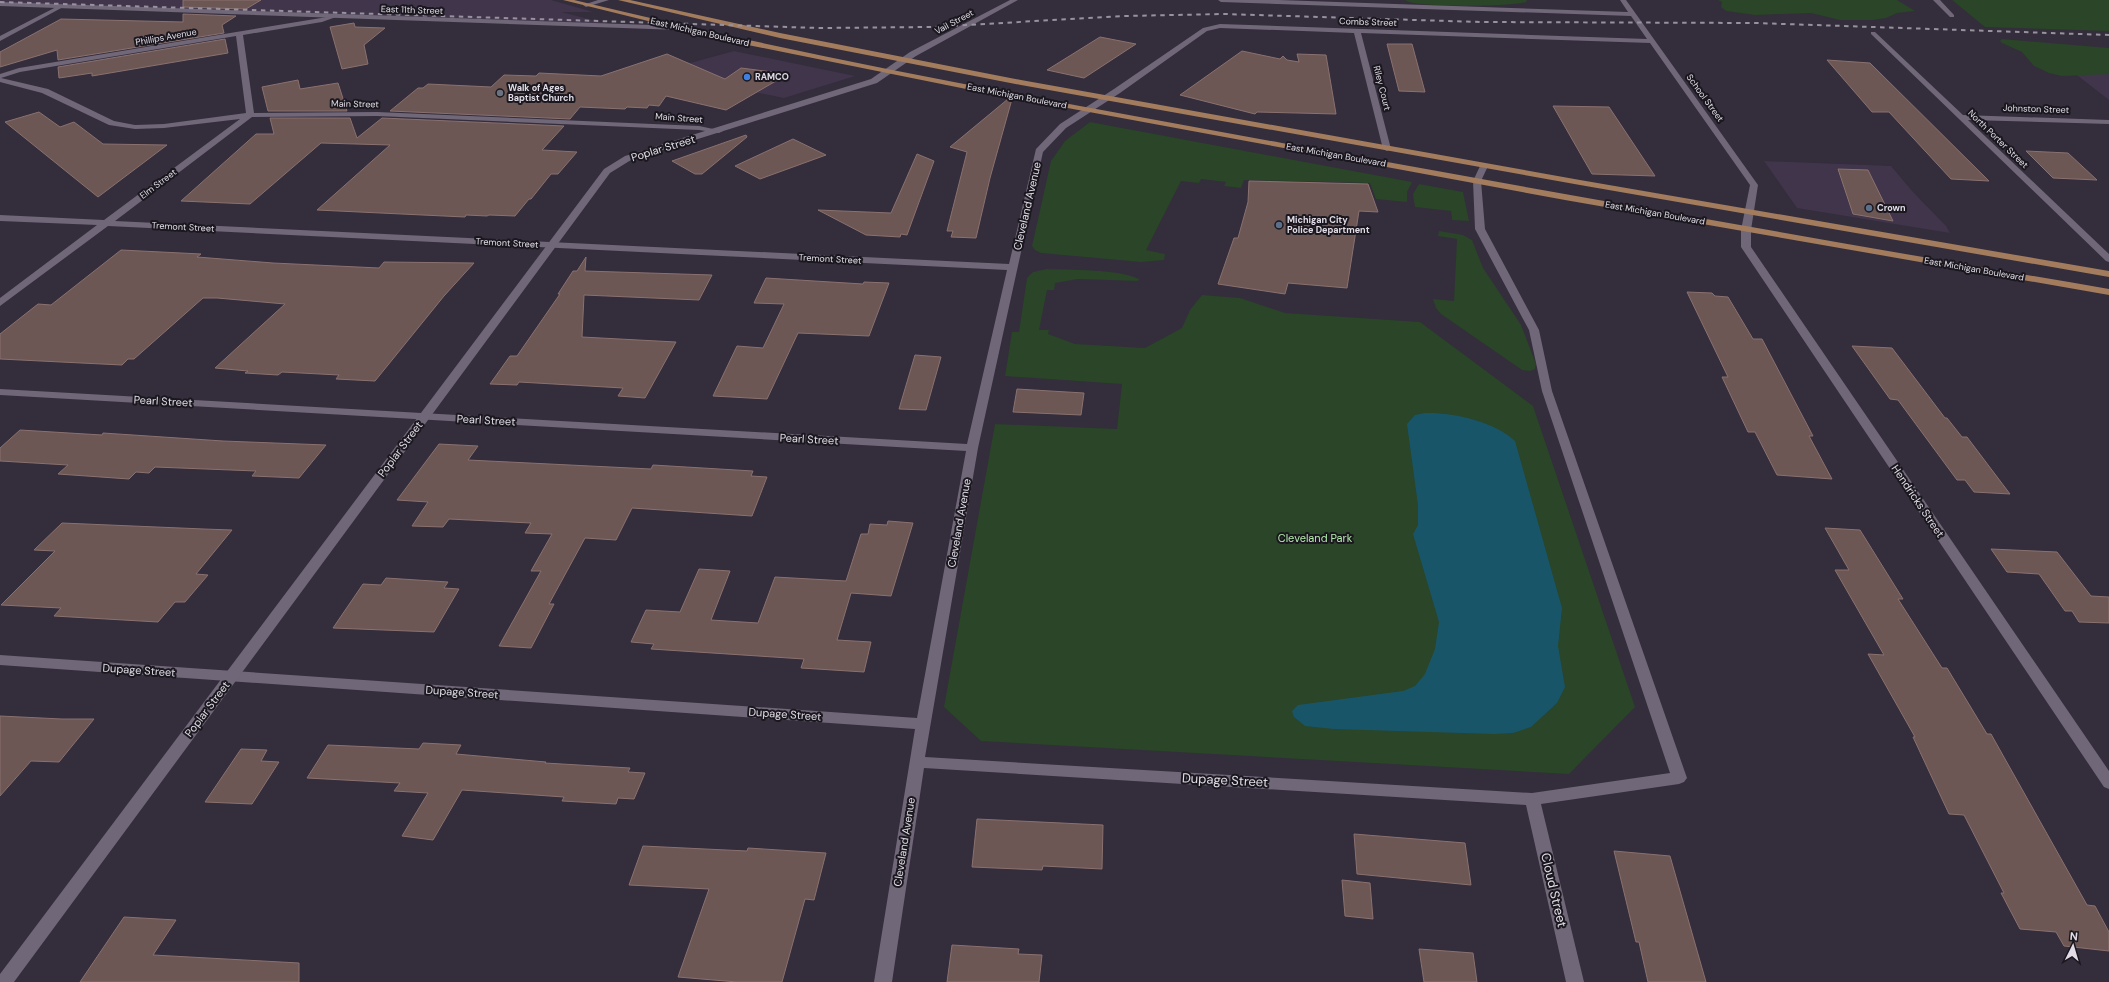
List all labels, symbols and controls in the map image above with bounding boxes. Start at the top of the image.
street label: East 11th Street [381,3,444,17]
street label: Vail Street [932,7,976,37]
street label: East Michigan Boulevard [649,15,751,49]
street label: Combs Street [1339,15,1398,29]
street label: Phillips Avenue [134,26,198,48]
street label: Riley Court [1371,64,1393,112]
place label: RAMCO [755,71,789,83]
marker: RAMCO [742,72,752,82]
street label: School Street [1684,72,1727,125]
street label: East Michigan Boulevard [966,80,1068,112]
place label: Walk of Ages Baptist Church [508,82,575,104]
marker: Walk of Ages Baptist Church [495,88,505,98]
street label: Main Street [331,98,379,110]
street label: Johnston Street [2003,102,2070,116]
street label: North Porter Street [1965,107,2031,171]
street label: Main Street [655,110,704,126]
street label: Poplar Street [629,132,697,164]
street label: East Michigan Boulevard [1285,140,1387,170]
street label: Cleveland Avenue [1010,161,1044,251]
street label: Elm Street [137,166,179,202]
street label: East Michigan Boulevard [1604,198,1706,228]
place label: Crown [1877,202,1906,214]
marker: Crown [1864,203,1874,213]
place label: Michigan City Police Department [1287,214,1370,236]
street label: Tremont Street [151,219,215,235]
marker: Michigan City Police Department [1274,220,1284,230]
street label: Tremont Street [475,235,539,251]
street label: Tremont Street [798,251,862,267]
street label: East Michigan Boulevard [1923,254,2025,284]
street label: Pearl Street [133,392,193,410]
street label: Pearl Street [456,411,516,429]
street label: Poplar Street [375,418,425,480]
street label: Pearl Street [779,430,839,448]
street label: Hendricks Street [1888,462,1948,540]
street label: Cleveland Avenue [944,477,974,569]
park label: Cleveland Park [1278,531,1353,545]
street label: Dupage Street [102,660,176,680]
street label: Poplar Street [182,678,232,740]
street label: Dupage Street [425,682,499,702]
street label: Dupage Street [748,704,822,724]
street label: Dupage Street [1181,769,1269,791]
street label: Cleveland Avenue [890,796,918,888]
street label: Cloud Street [1537,851,1571,929]
north arrow [2053,926,2093,966]
text: N [2069,929,2078,943]

